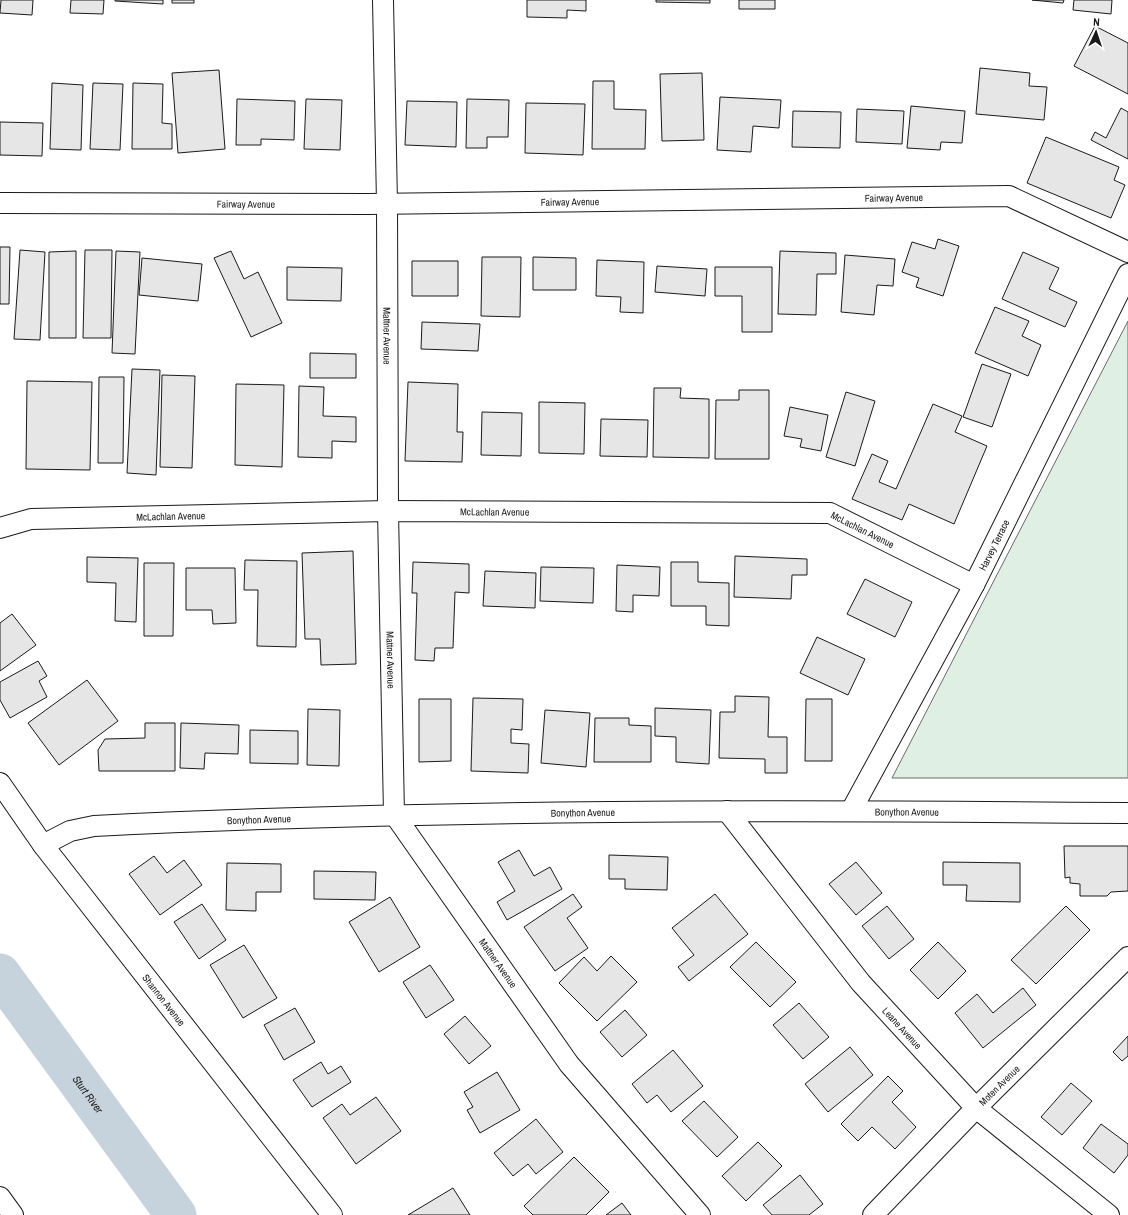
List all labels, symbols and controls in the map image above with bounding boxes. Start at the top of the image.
north arrow [1076,12,1116,52]
text: N [1093,15,1100,29]
street label: Fairway Avenue [865,191,924,204]
street label: Fairway Avenue [541,195,600,208]
street label: Fairway Avenue [217,197,276,210]
street label: Mattner Avenue [381,307,394,365]
street label: McLachlan Avenue [460,505,530,518]
street label: McLachlan Avenue [829,508,897,551]
street label: McLachlan Avenue [136,509,206,523]
street label: Harvey Terrace [976,517,1012,573]
street label: Mattner Avenue [384,631,398,689]
street label: Bonython Avenue [551,805,615,819]
street label: Bonython Avenue [875,805,939,818]
street label: Bonython Avenue [227,812,292,827]
street label: Mattner Avenue [477,936,520,991]
street label: Shannon Avenue [140,971,189,1029]
street label: Leane Avenue [880,1004,925,1052]
street label: Moten Avenue [976,1062,1023,1108]
water label: Sturt River [69,1073,107,1117]

